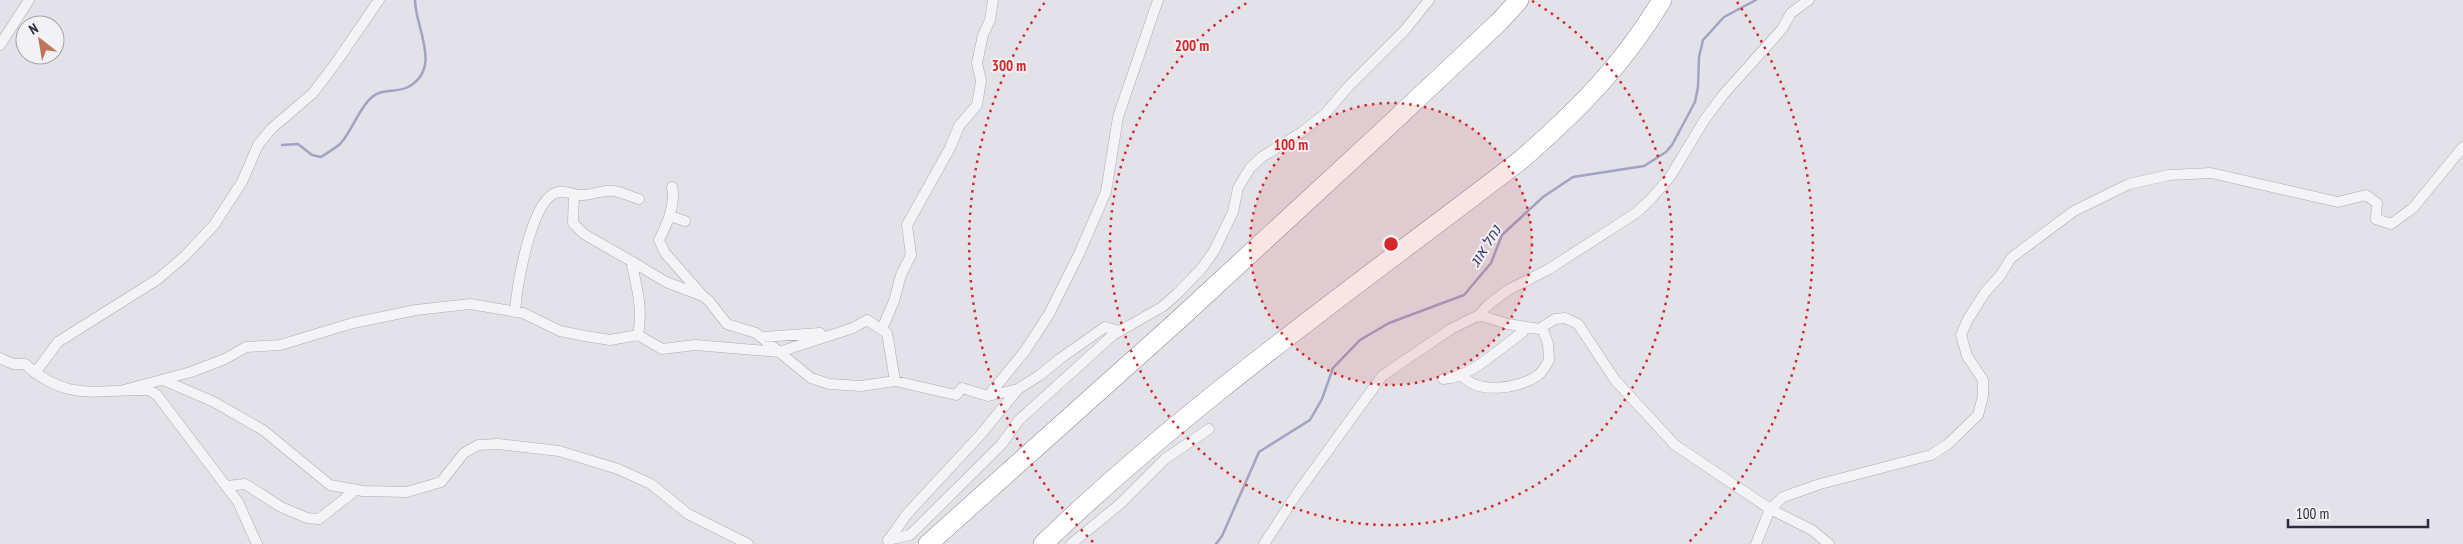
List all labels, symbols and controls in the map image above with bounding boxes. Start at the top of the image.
north arrow [15,15,65,65]
text: N [25,19,41,39]
text: 200 m [1175,36,1209,55]
text: 300 m [992,56,1026,75]
text: 100 m [1274,135,1308,154]
water label: נחל אוג [1465,220,1506,270]
centre of rings [1382,235,1400,253]
scale bar [2288,496,2428,528]
text: 100 m [2296,504,2329,523]

